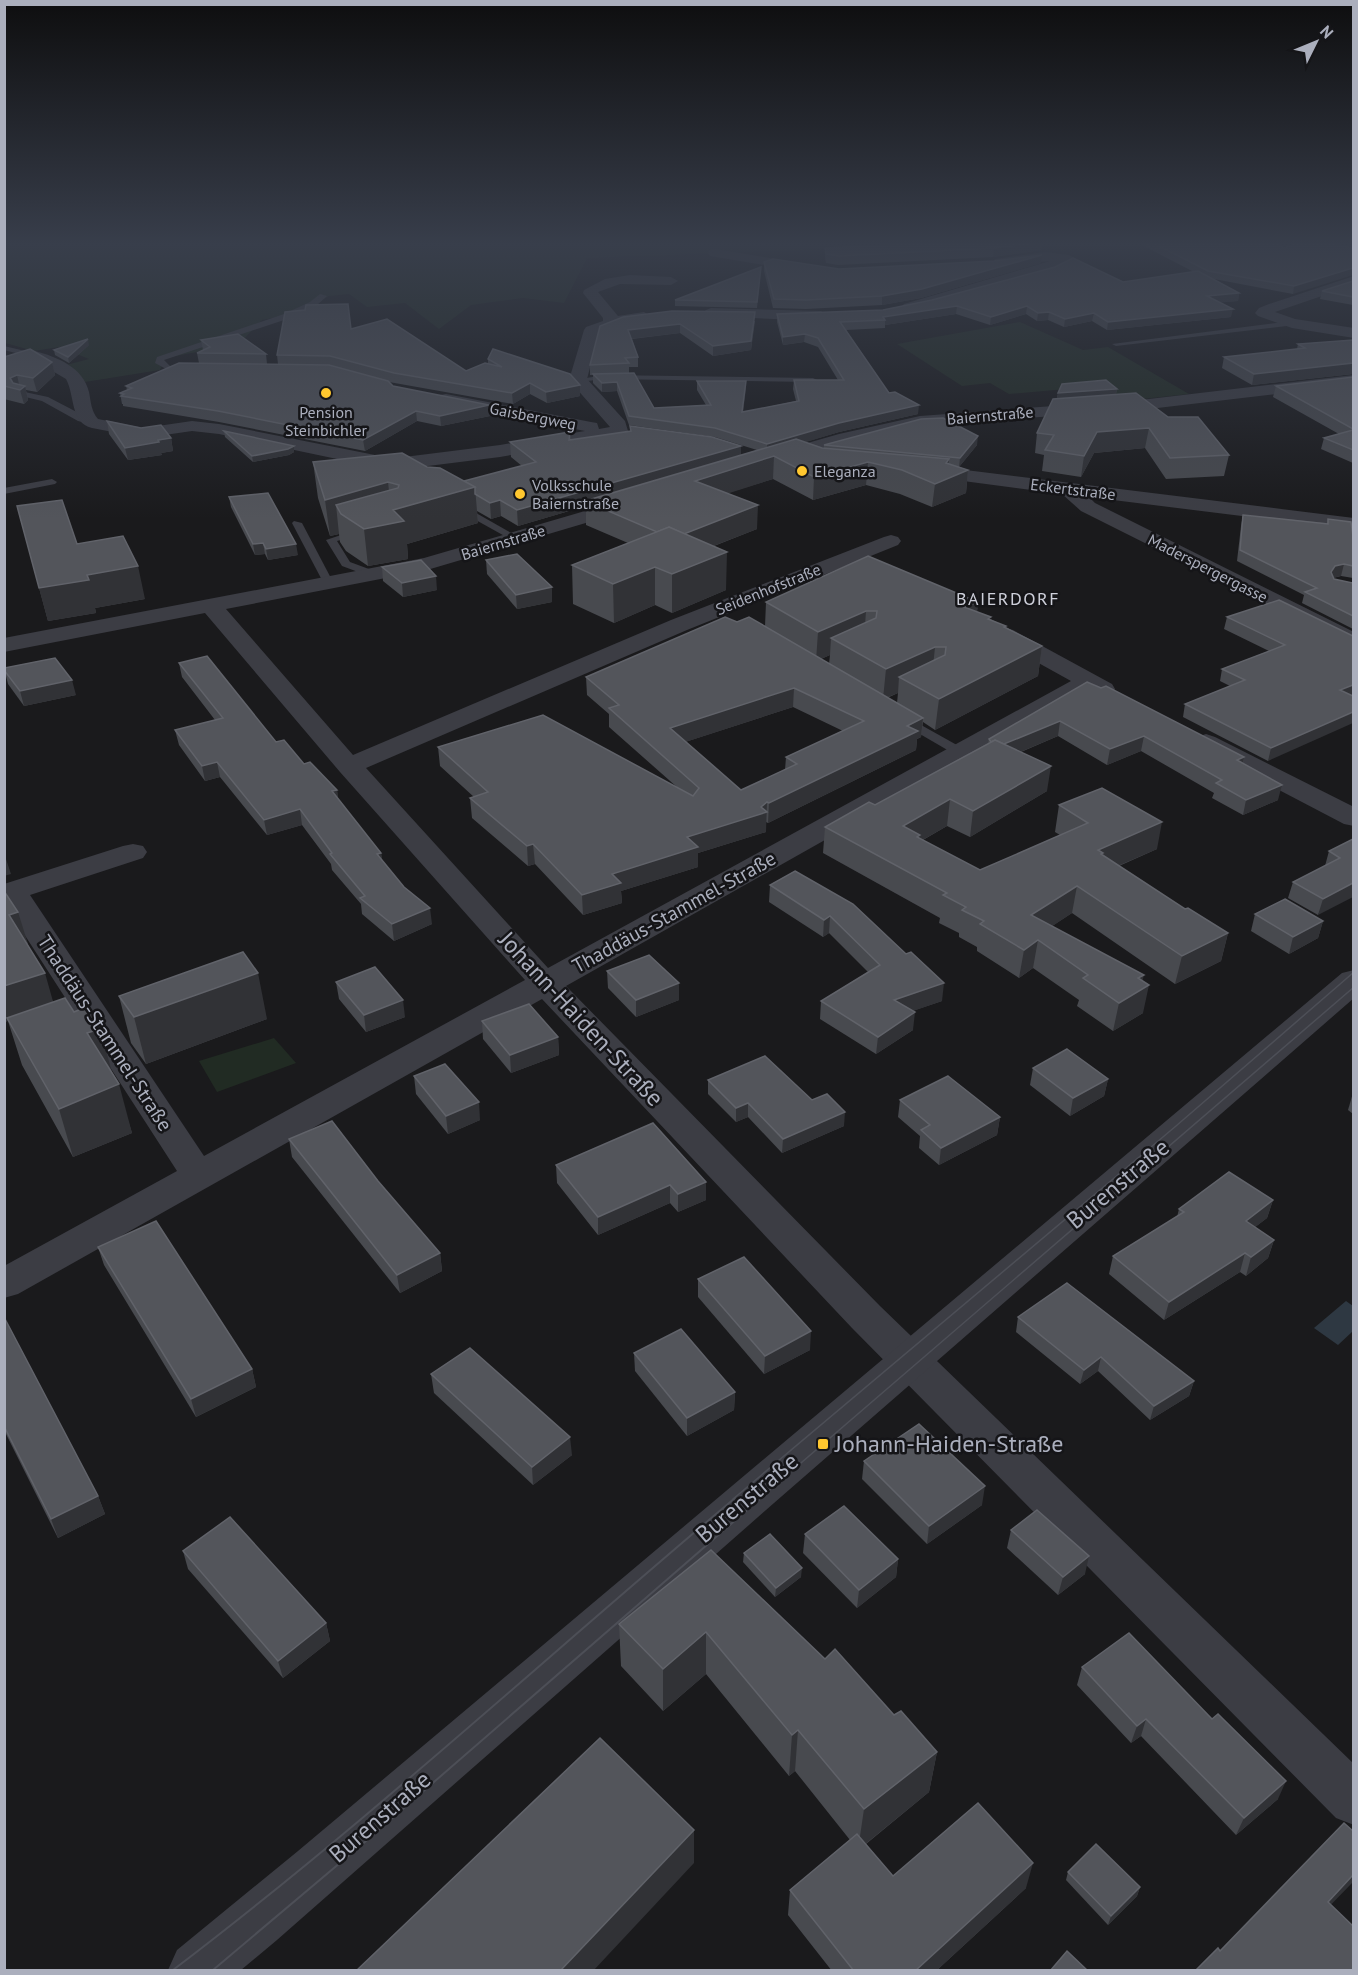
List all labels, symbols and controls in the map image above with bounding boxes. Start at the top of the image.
north arrow [1286,12,1346,72]
text: N [1316,21,1338,42]
marker: Pension Steinbichler [319,386,333,400]
street label: Gaisbergweg [488,398,578,434]
street label: Baiernstraße [946,401,1034,429]
place label: Pension Steinbichler [285,402,368,440]
place label: Eleganza [814,461,876,481]
marker: Eleganza [795,464,809,478]
street label: Eckertstraße [1029,474,1117,504]
place label: Volksschule Baiernstraße [531,475,619,513]
marker: Volksschule Baiernstraße [513,487,527,501]
street label: Baiernstraße [458,520,548,564]
street label: Maderspergergasse [1145,529,1271,607]
street label: Seidenhofstraße [712,559,824,619]
district label: BAIERDORF [956,587,1060,610]
street label: Thaddäus-Stammel-Straße [568,845,780,979]
street label: Johann-Haiden-Straße [491,924,671,1113]
street label: Thaddäus-Stammel-Straße [32,930,178,1136]
street label: Burenstraße [1060,1132,1176,1236]
place label: Johann-Haiden-Straße [834,1428,1063,1459]
marker: Johann-Haiden-Straße [816,1437,830,1451]
street label: Burenstraße [689,1446,805,1550]
street label: Burenstraße [322,1764,437,1869]

